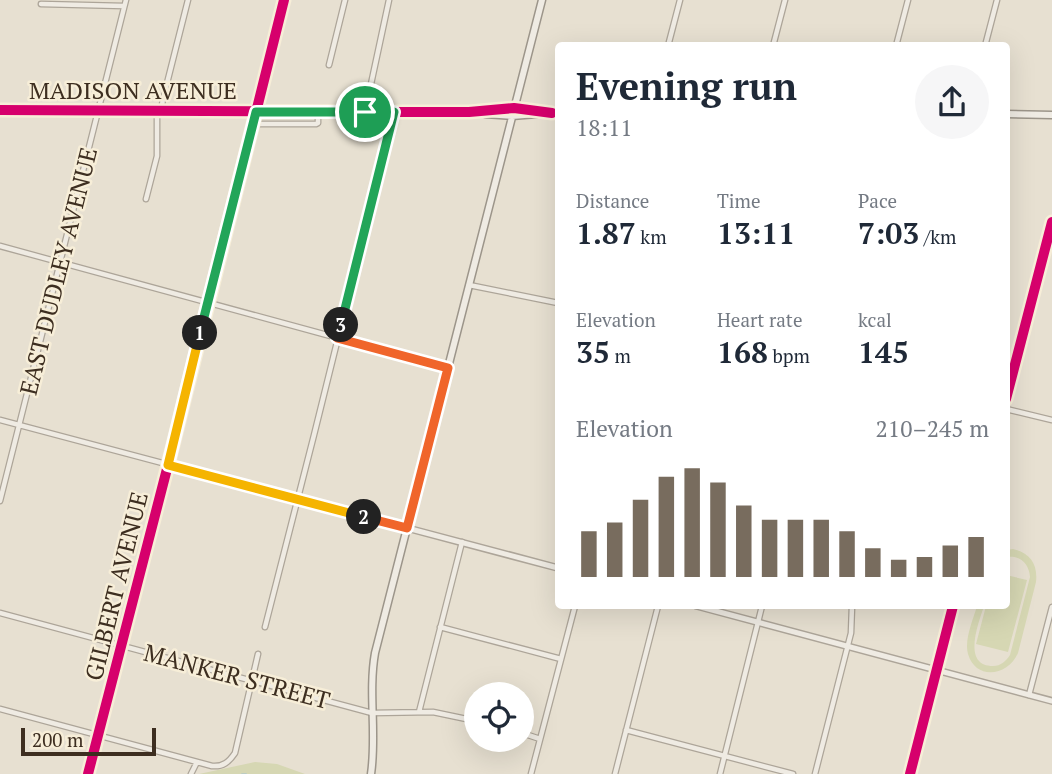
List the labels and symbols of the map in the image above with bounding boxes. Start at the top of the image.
street label: MADISON AVENUE [29,74,237,106]
pin [335,82,395,142]
street label: EAST DUDLEY AVENUE [12,144,104,398]
pin: 3 [324,308,358,342]
pin: 1 [182,316,218,350]
street label: GILBERT AVENUE [77,488,155,684]
pin: 2 [346,500,382,534]
street label: MANKER STREET [141,636,334,716]
scale bar [21,725,156,757]

